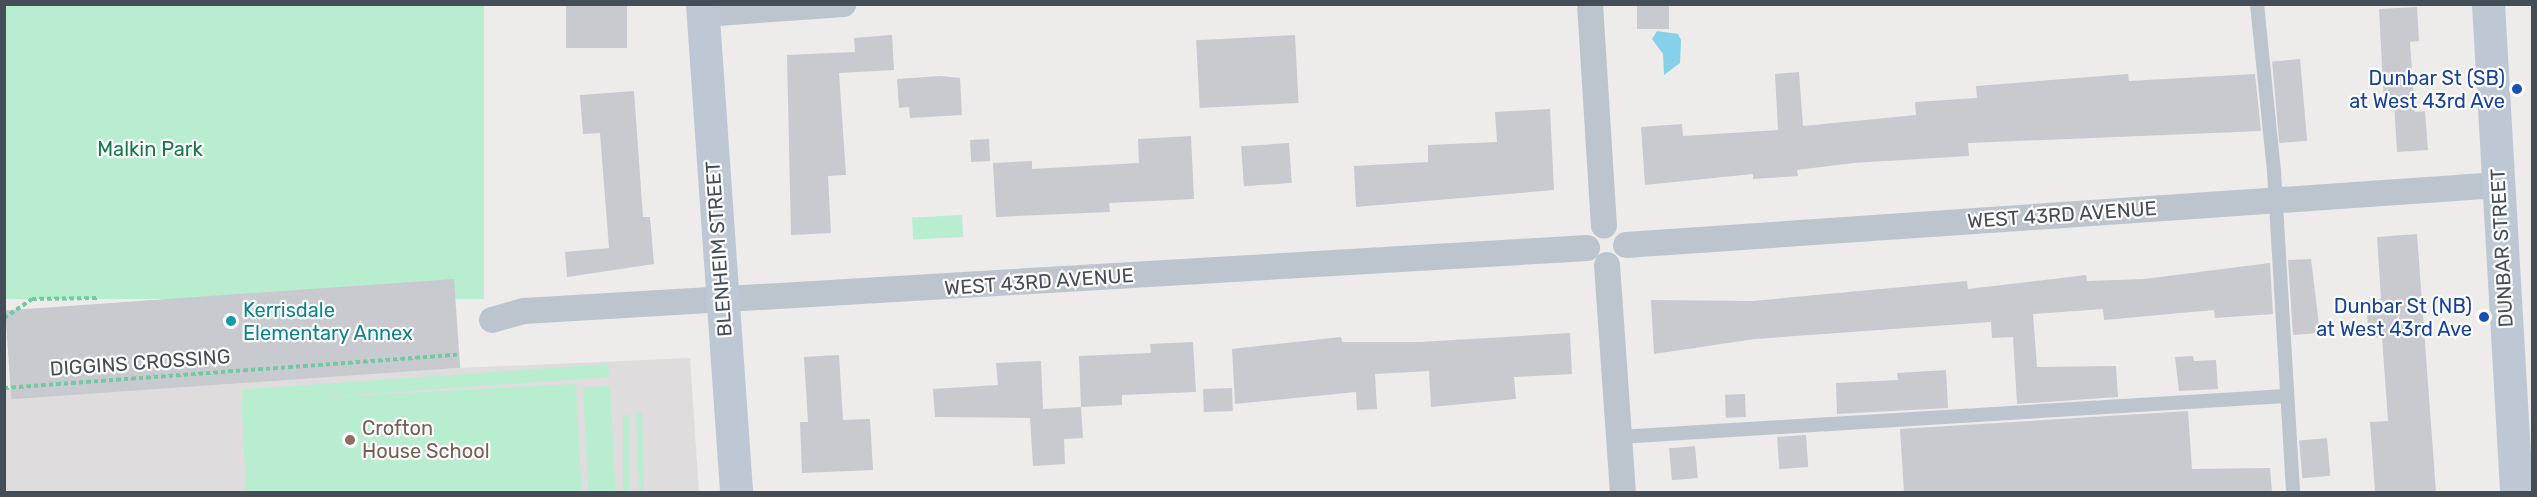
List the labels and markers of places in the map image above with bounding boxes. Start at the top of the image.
place label: Dunbar St (SB) at West 43rd Ave [2348,66,2505,113]
marker: Dunbar St (SB) at West 43rd Ave [2510,82,2524,96]
place label: Dunbar St (NB) at West 43rd Ave [2315,294,2472,341]
place label: Kerrisdale Elementary Annex [243,298,414,345]
marker: Dunbar St (NB) at West 43rd Ave [2477,310,2491,324]
marker: Kerrisdale Elementary Annex [224,314,238,328]
place label: Crofton House School [362,416,490,463]
marker: Crofton House School [343,433,357,447]

